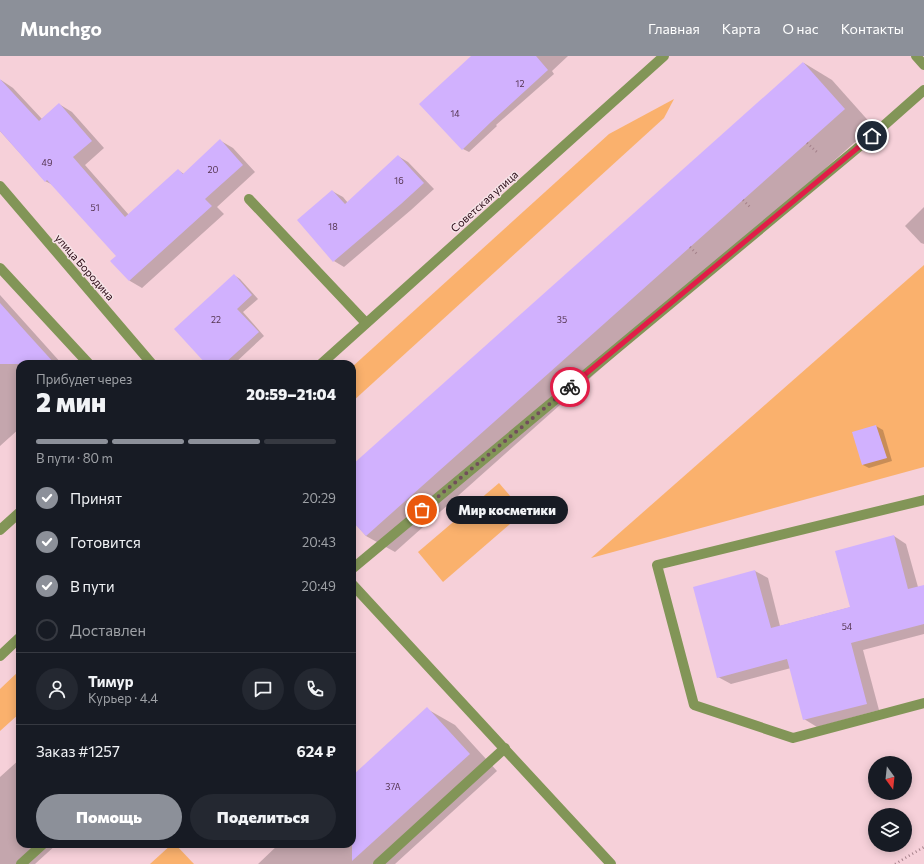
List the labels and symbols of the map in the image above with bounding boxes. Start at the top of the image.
house number: 12 [516,78,524,89]
house number: 14 [450,108,460,119]
pin [855,119,889,153]
house number: 49 [42,157,52,168]
house number: 20 [208,164,219,175]
street label: Советская улица [448,167,520,235]
house number: 16 [394,175,404,186]
house number: 51 [90,202,100,213]
house number: 18 [328,221,338,232]
street label: улица Бородина [53,231,117,303]
house number: 22 [211,314,221,325]
house number: 35 [557,314,567,325]
courier [550,367,590,407]
pin [405,493,439,527]
callout: Мир косметики [446,496,568,524]
house number: 54 [842,621,853,632]
north arrow [868,756,912,800]
house number: 37А [385,781,401,792]

